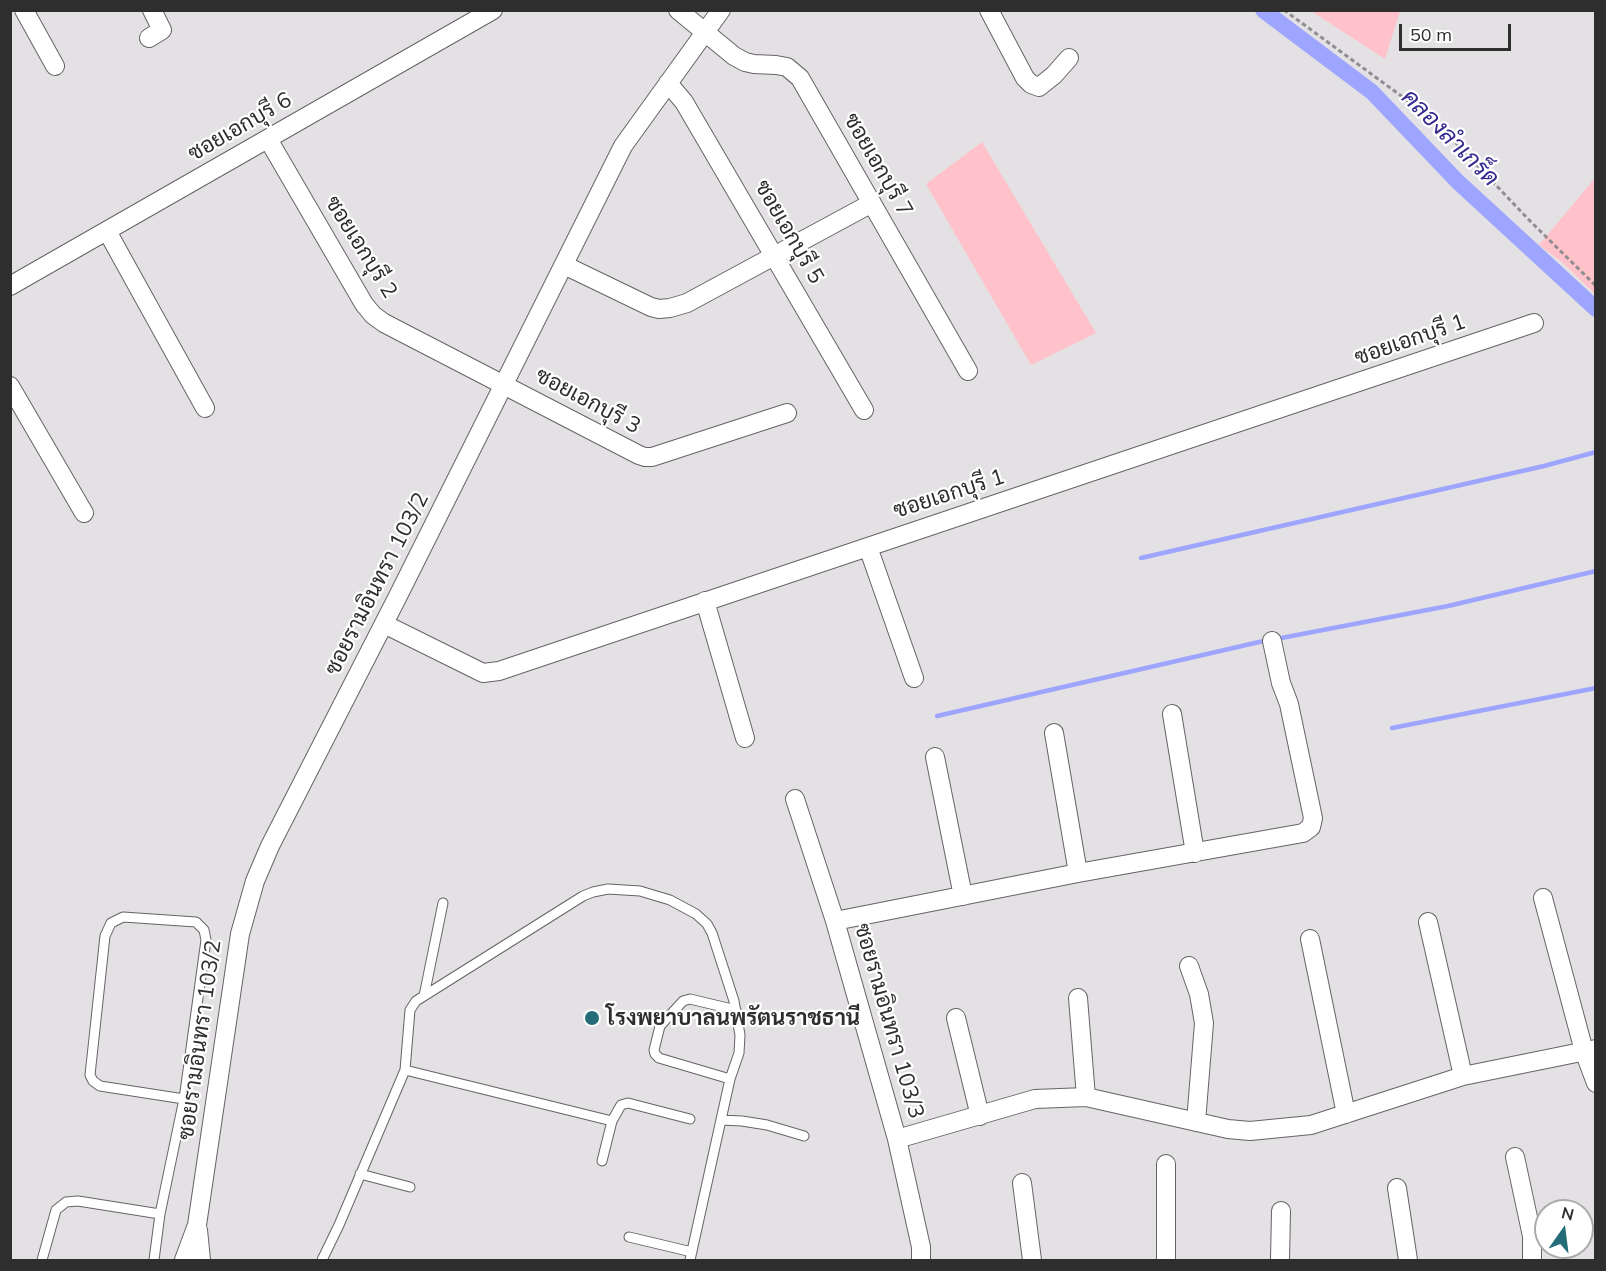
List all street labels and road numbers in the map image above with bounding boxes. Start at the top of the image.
street label: ซอยเอกบุรี 6 [184,87,296,167]
street label: ซอยเอกบุรี 7 [838,109,918,221]
street label: ซอยเอกบุรี 5 [749,176,829,288]
street label: ซอยเอกบุรี 2 [319,191,403,303]
street label: ซอยเอกบุรี 1 [1351,309,1469,371]
street label: ซอยเอกบุรี 3 [531,362,645,440]
street label: ซอยเอกบุรี 1 [890,464,1008,524]
street label: ซอยรามอินทรา 103/2 [320,488,434,680]
street label: ซอยรามอินทรา 103/3 [849,921,929,1121]
street label: ซอยรามอินทรา 103/2 [173,938,227,1142]

